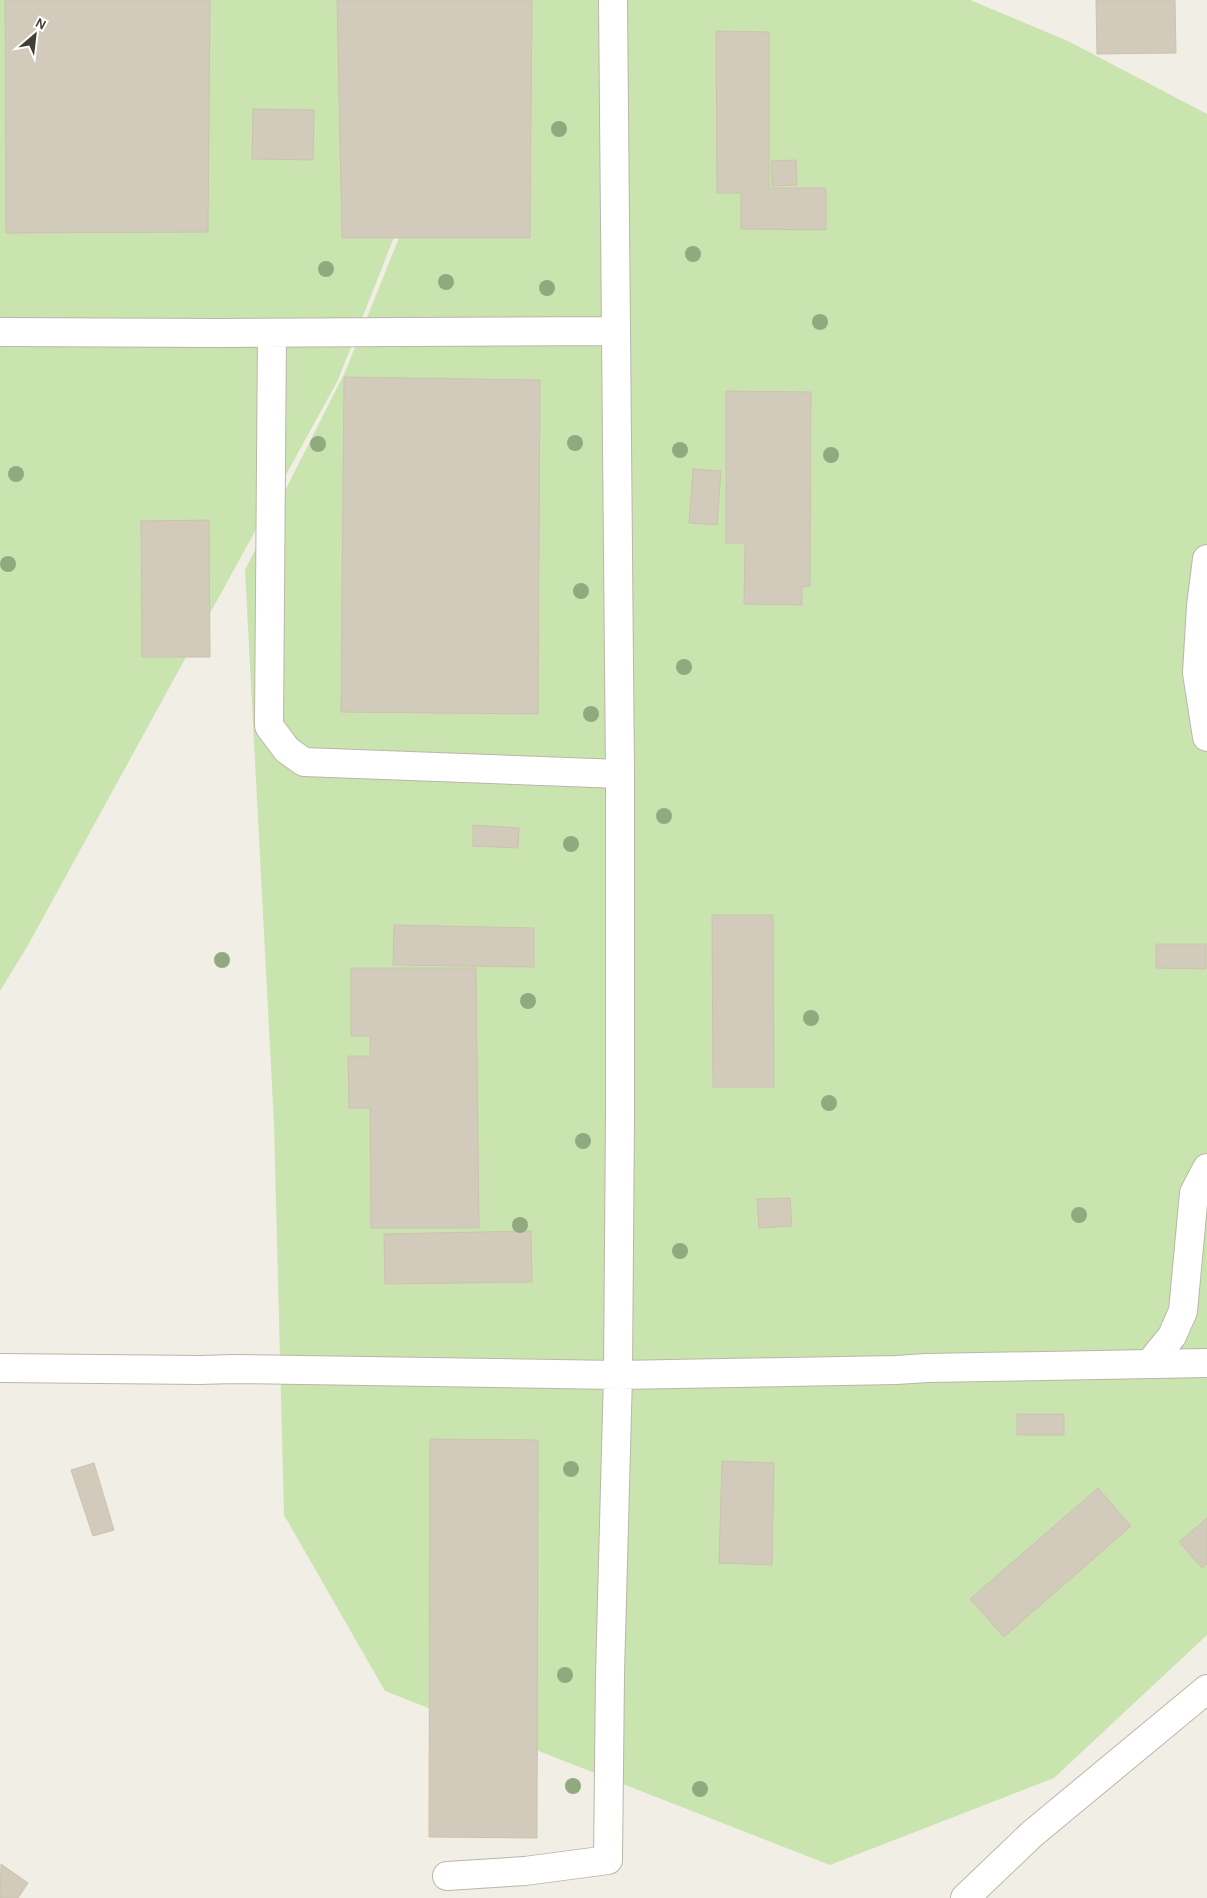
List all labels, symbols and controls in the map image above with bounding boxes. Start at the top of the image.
north arrow [10,10,60,60]
text: N [32,14,49,34]

